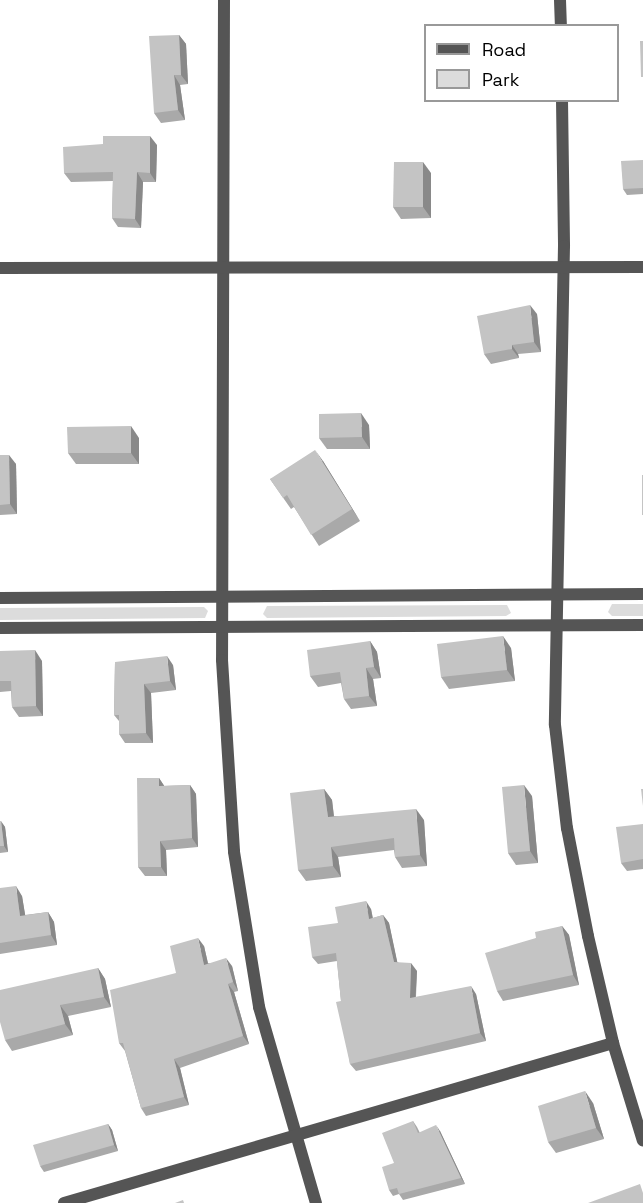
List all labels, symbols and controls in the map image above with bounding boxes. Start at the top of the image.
legend [424,24,619,102]
text: Road [482,38,526,61]
text: Park [482,68,519,91]

